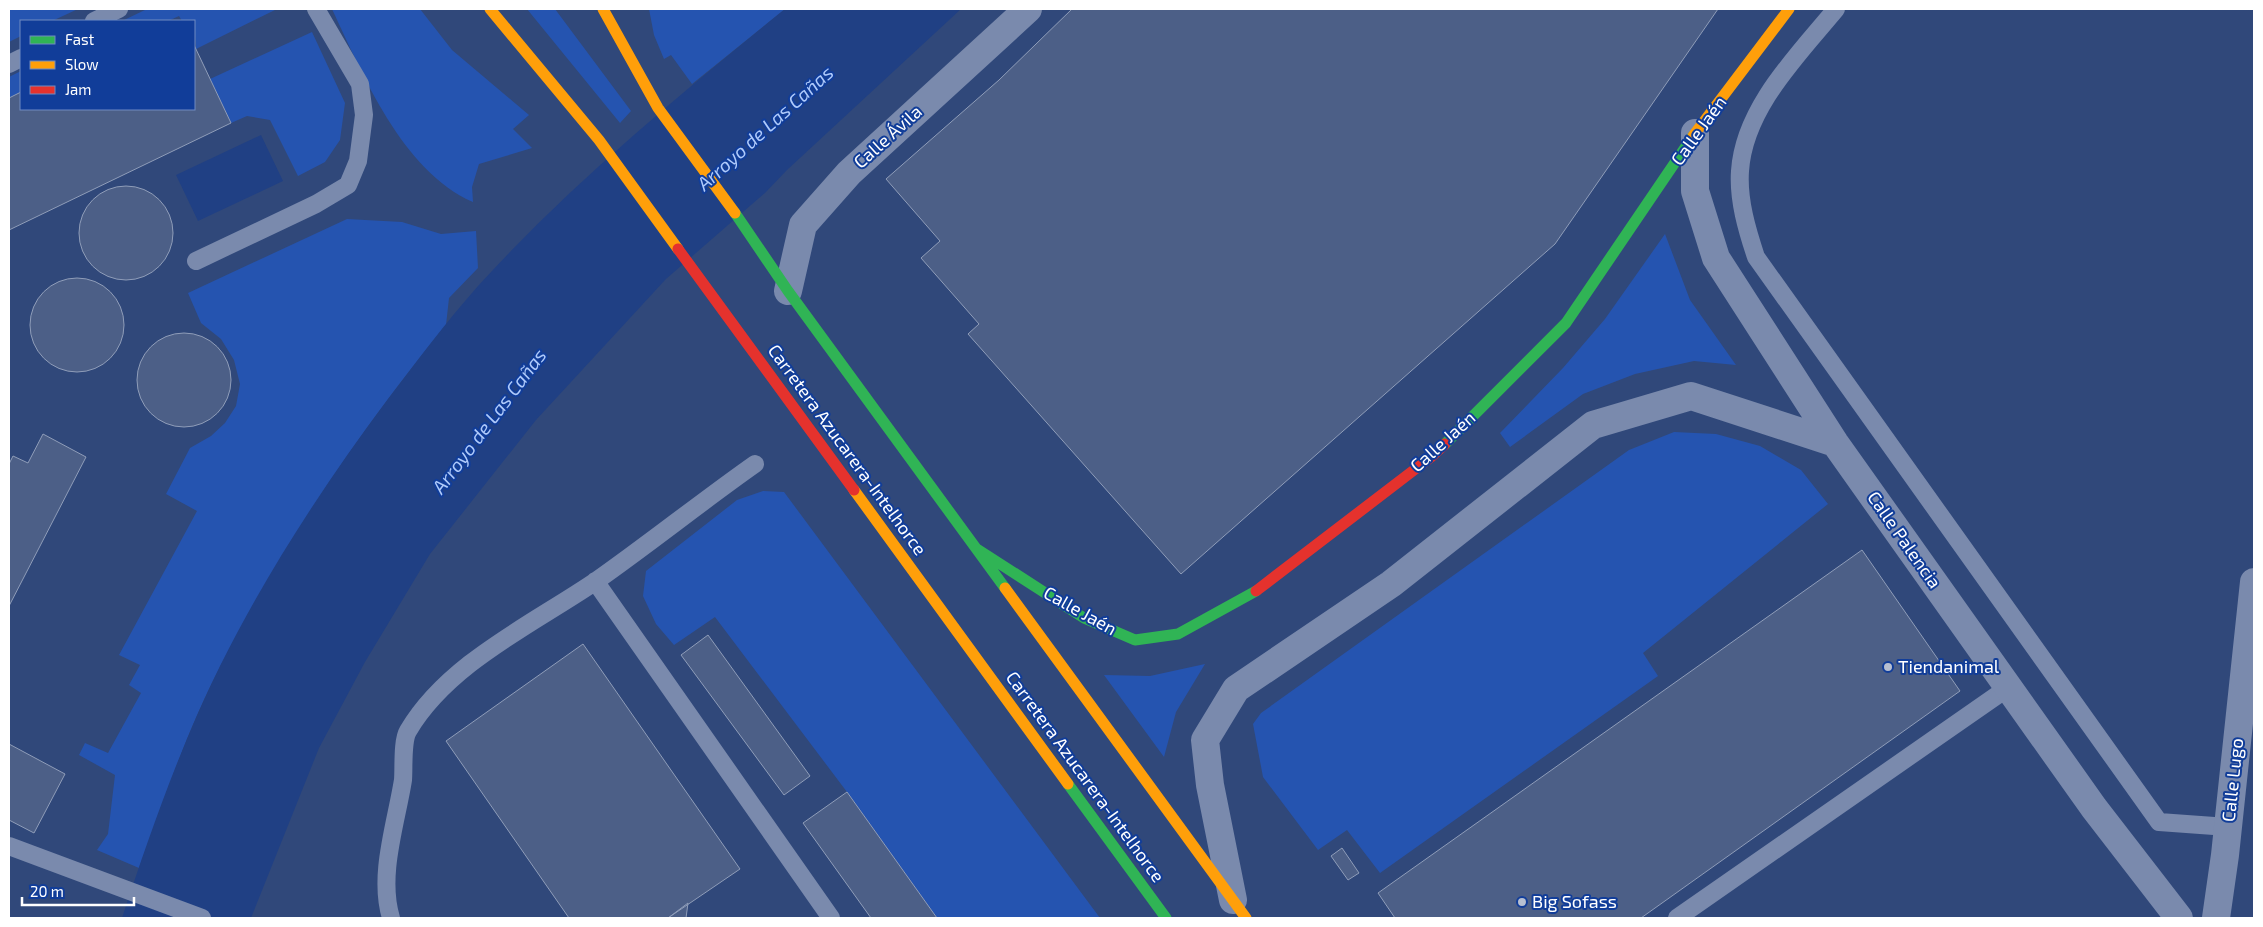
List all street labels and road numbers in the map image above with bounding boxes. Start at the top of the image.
street label: Calle Jaén [1666,91,1731,169]
street label: Calle Ávila [849,100,926,173]
street label: Carretera Azucarera-Intelhorce [764,340,932,559]
street label: Calle Jaén [1405,406,1480,476]
street label: Calle Palencia [1863,487,1946,592]
street label: Calle Jaén [1040,581,1121,639]
street label: Carretera Azucarera-Intelhorce [1002,667,1170,886]
street label: Calle Lugo [2217,737,2247,823]

